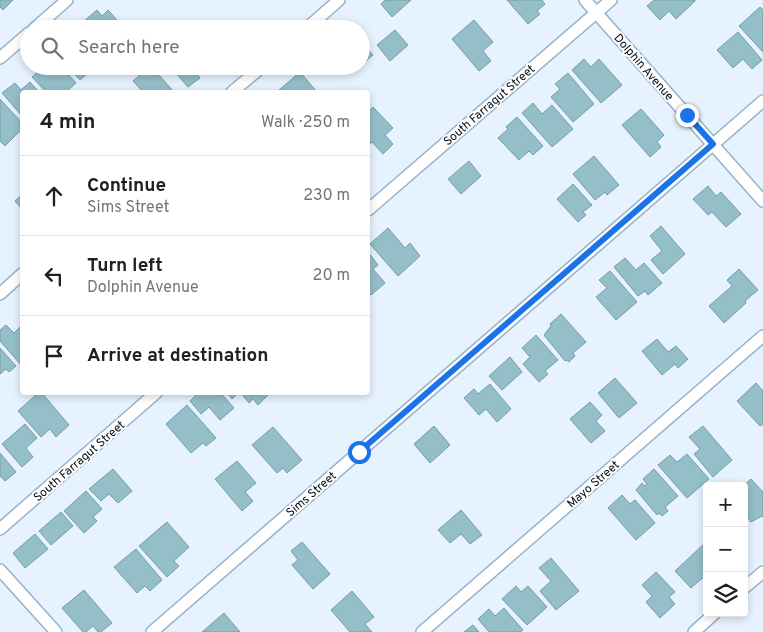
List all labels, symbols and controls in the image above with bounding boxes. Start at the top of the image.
search box [20,20,370,75]
street label: Dolphin Avenue [610,31,677,104]
icon: search [38,34,66,62]
text: Search here [78,36,180,60]
street label: South Farragut Street [441,62,539,150]
route end [676,104,699,127]
text: 4 min [40,109,96,136]
text: Walk · 250 m [261,113,350,133]
text: Continue [87,174,166,198]
icon: ahead [40,182,68,210]
text: 230 m [303,186,350,206]
text: Sims Street [87,198,170,218]
text: Turn left [87,254,163,278]
icon: left [40,262,68,290]
text: 20 m [313,266,350,286]
text: Dolphin Avenue [87,278,199,298]
icon: arrive [40,342,68,370]
text: Arrive at destination [87,344,268,368]
street label: South Farragut Street [31,418,129,506]
route start [348,441,371,464]
street label: Mayo Street [564,458,623,512]
street label: Sims Street [283,468,340,521]
map controls [703,482,748,617]
button: + [703,482,748,527]
button: − [703,527,748,572]
button: layers [703,572,748,617]

